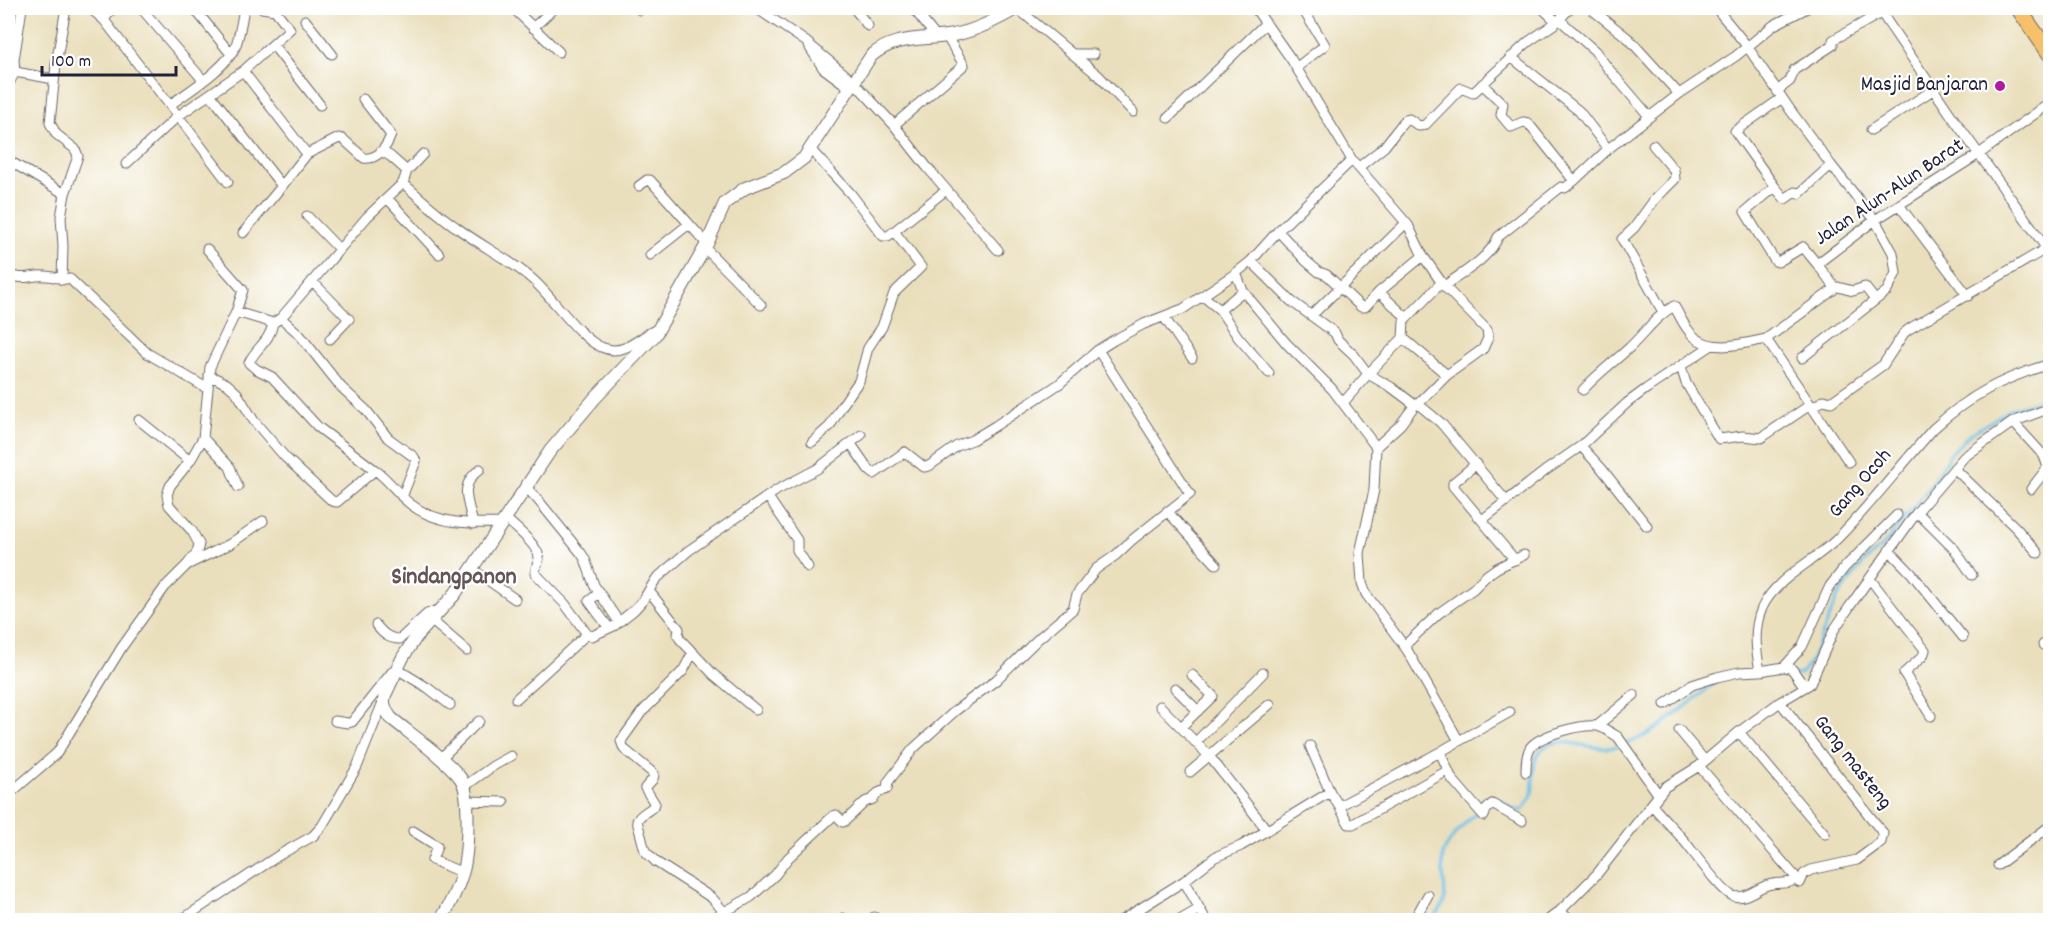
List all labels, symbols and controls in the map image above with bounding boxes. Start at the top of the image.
scale bar [42,39,176,77]
text: 100 m [51,50,91,75]
place label: Masjid Banjaran [1861,71,1988,101]
marker: Masjid Banjaran [1993,79,2007,93]
street label: Jalan Alun-Alun Barat [1809,132,1971,254]
street label: Gang Ocoh [1822,443,1900,525]
district label: Sindangpanon [391,561,517,595]
street label: Gang masteng [1805,709,1899,817]

